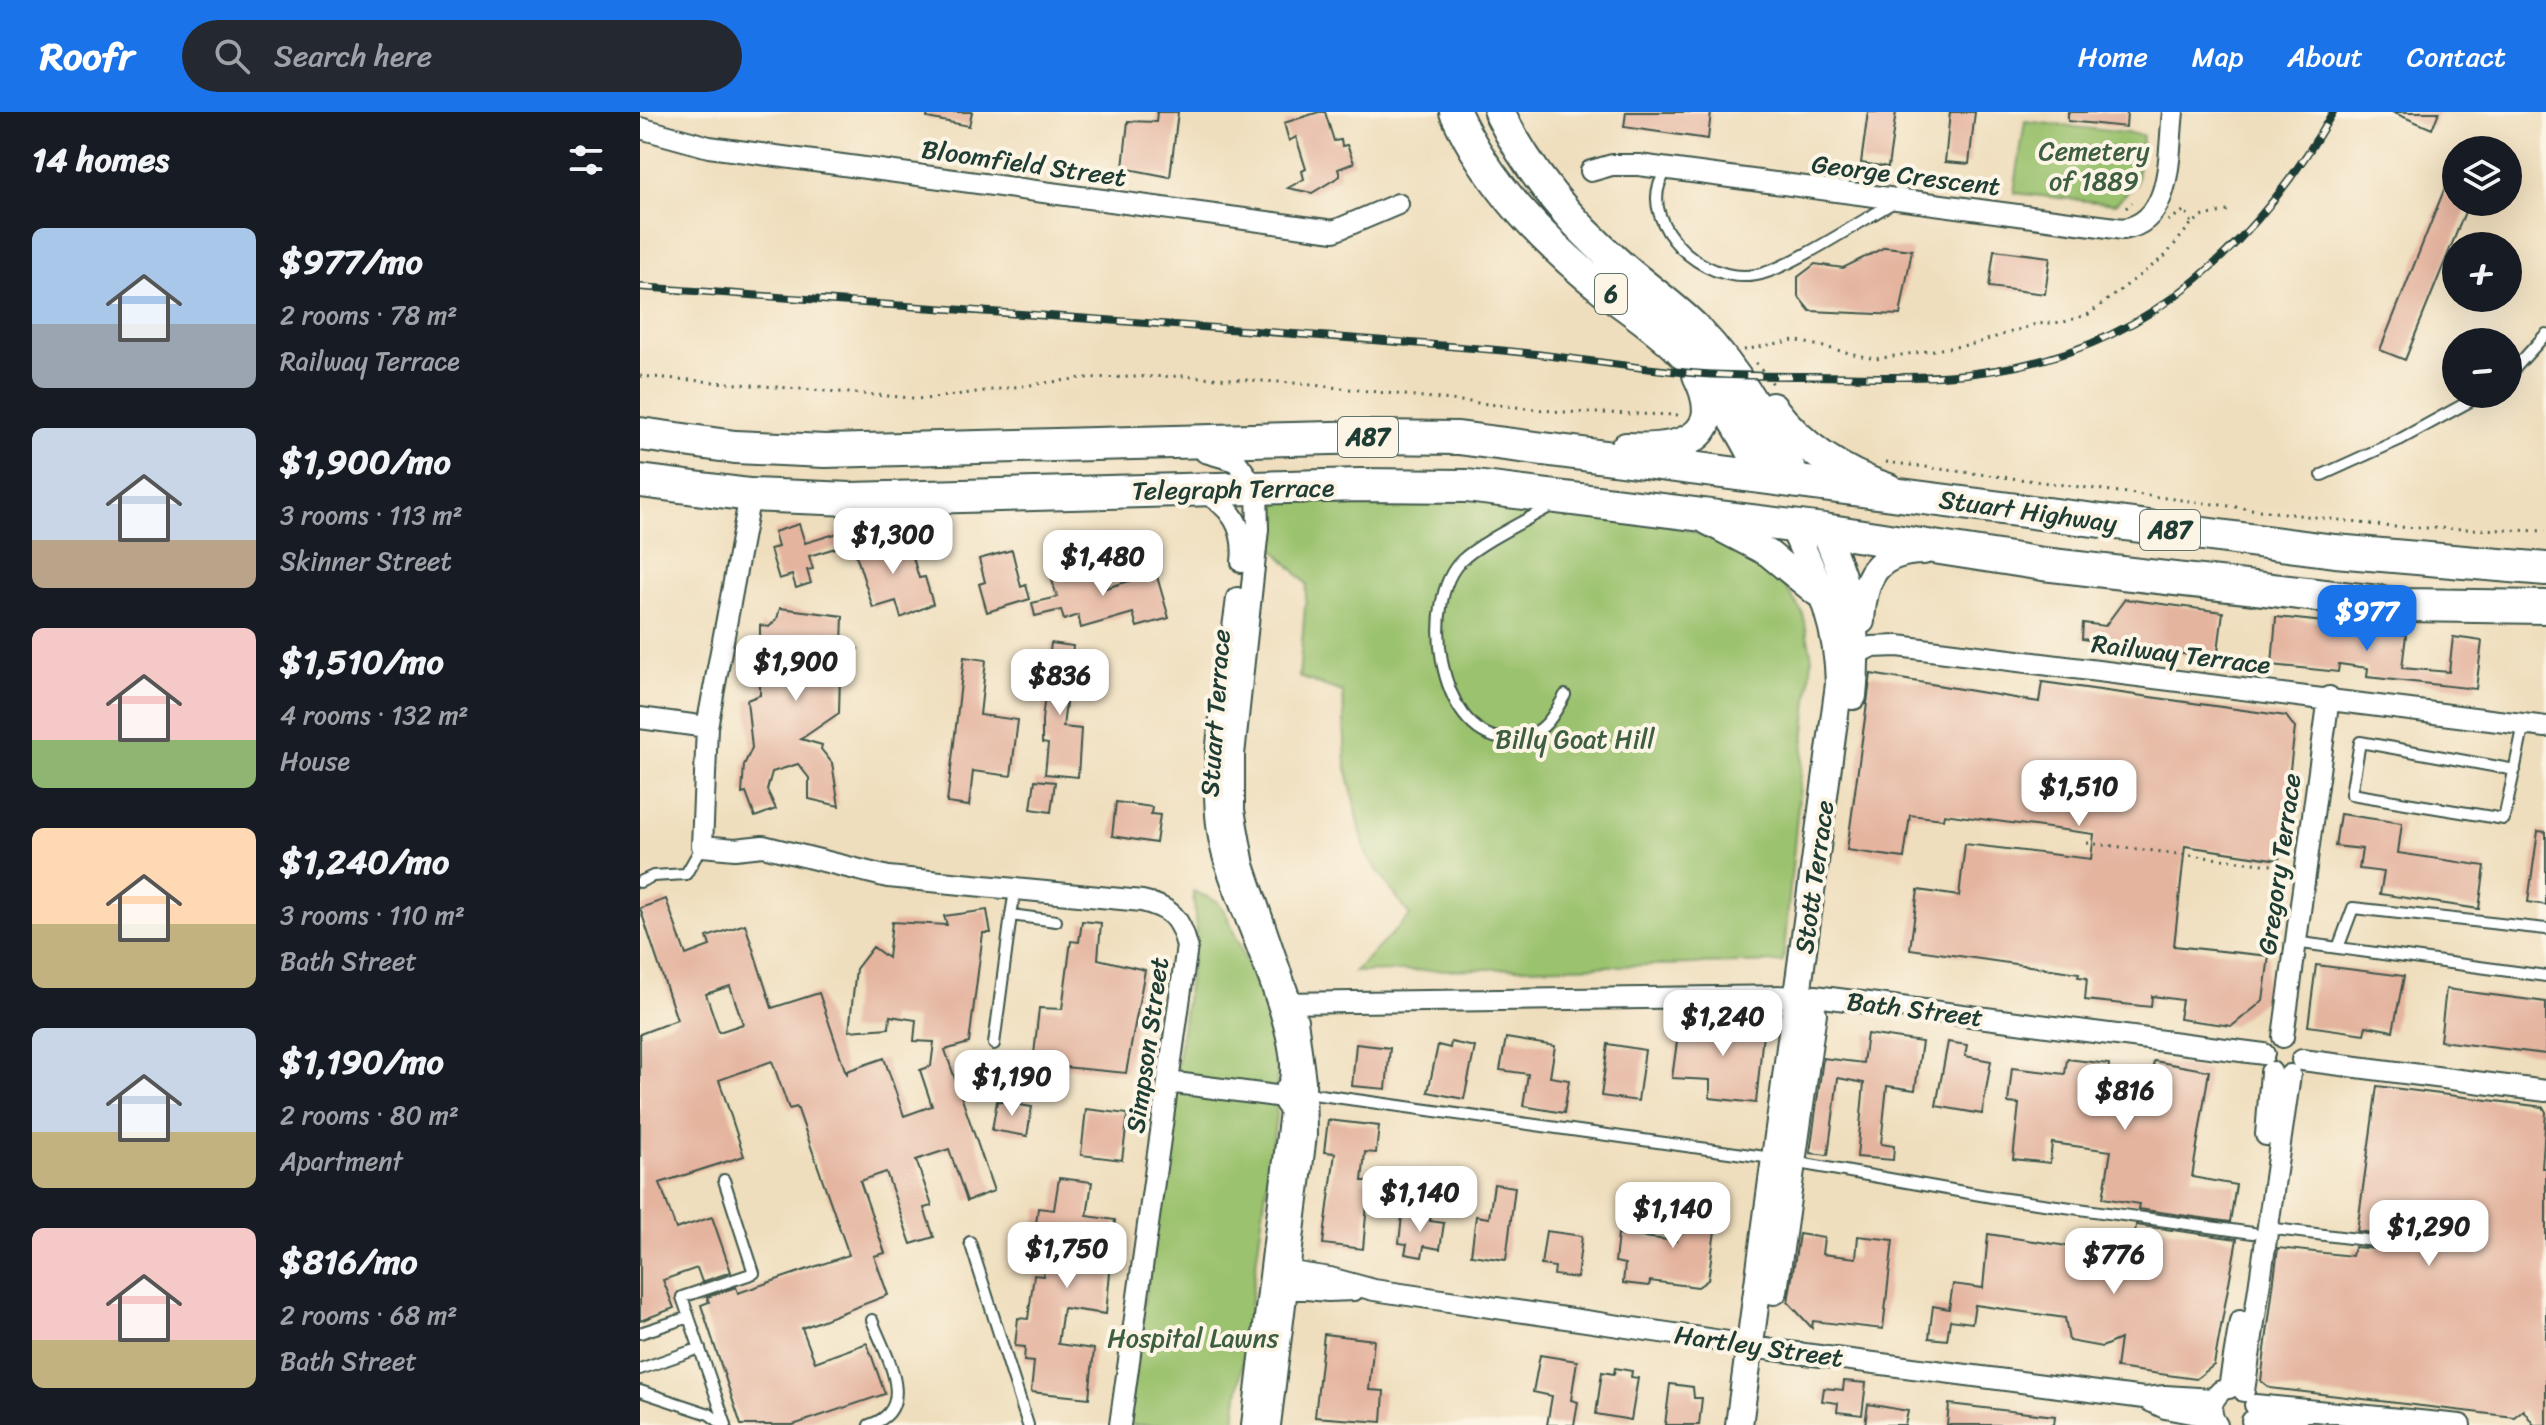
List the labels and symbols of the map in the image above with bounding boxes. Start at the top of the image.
street label: Bloomfield Street [919,126,1129,200]
park label: Cemetery of 1889 [2039,128,2150,204]
street label: George Crescent [1809,141,2003,209]
road number: 6 [1595,274,1627,314]
road number: A87 [1338,417,1398,457]
street label: Telegraph Terrace [1131,464,1335,514]
street label: Stuart Highway [1936,476,2121,546]
pin: $1,300 [828,508,958,576]
road number: A87 [2140,510,2200,550]
pin: $1,480 [1038,530,1168,598]
pin: $977 [2320,585,2414,653]
street label: Railway Terrace [2089,620,2274,688]
street label: Stuart Terrace [1186,628,1244,798]
pin: $1,900 [731,635,861,703]
pin: $836 [1013,649,1107,717]
park label: Billy Goat Hill [1495,716,1655,762]
pin: $1,510 [2014,760,2144,828]
street label: Gregory Terrace [2244,770,2314,958]
street label: Stott Terrace [1780,797,1848,957]
street label: Simpson Street [1112,954,1182,1136]
street label: Bath Street [1844,978,1986,1040]
pin: $1,240 [1658,990,1788,1058]
pin: $1,190 [947,1050,1077,1118]
pin: $816 [2078,1064,2172,1132]
pin: $1,140 [1355,1166,1485,1234]
pin: $1,140 [1608,1182,1738,1250]
pin: $1,290 [2364,1200,2494,1268]
pin: $1,750 [1002,1222,1132,1290]
pin: $776 [2067,1228,2161,1296]
street label: Hartley Street [1672,1311,1846,1381]
park label: Hospital Lawns [1107,1315,1280,1361]

